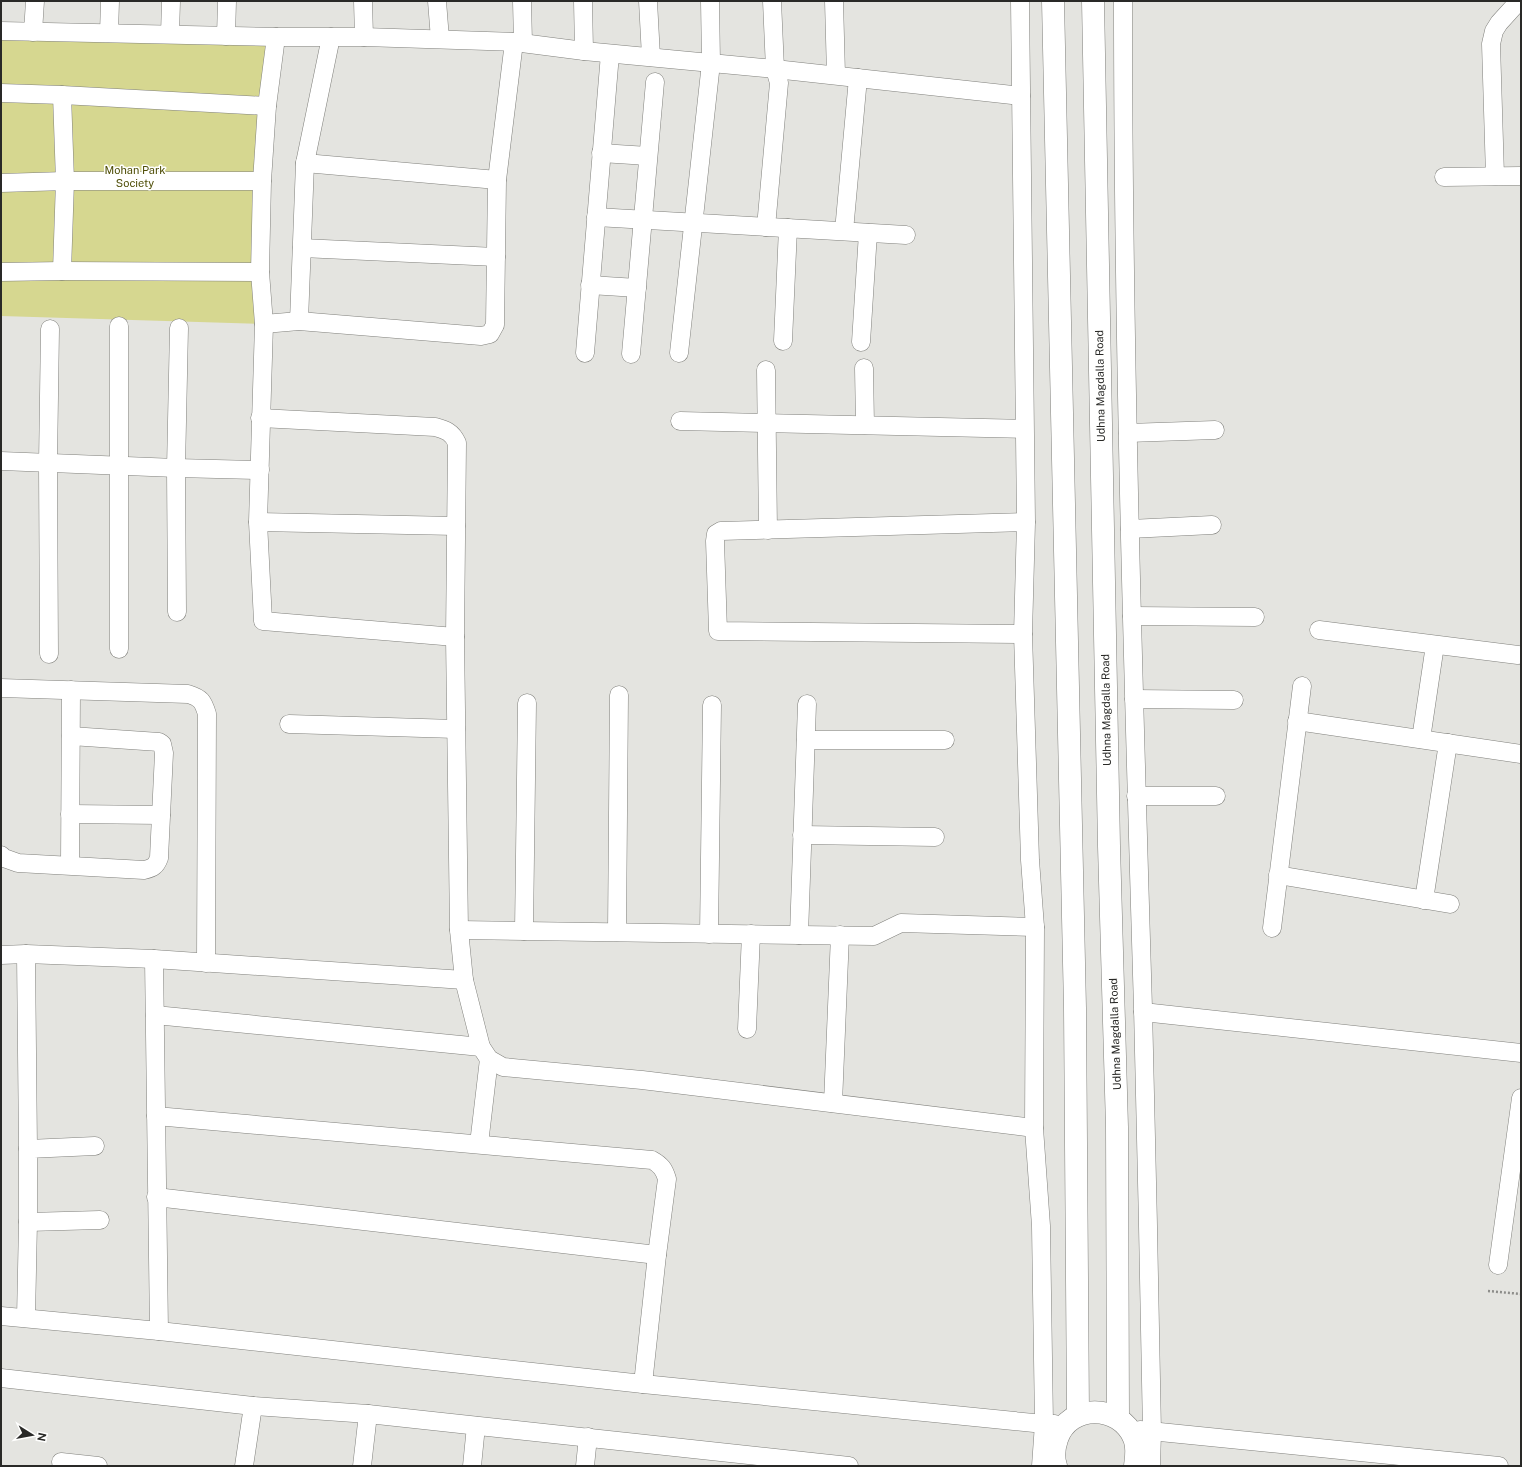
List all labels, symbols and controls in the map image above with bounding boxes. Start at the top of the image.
park label: Mohan Park Society [105,164,165,189]
street label: Udhna Magdalla Road [1093,330,1107,442]
street label: Udhna Magdalla Road [1099,654,1113,766]
street label: Udhna Magdalla Road [1107,978,1123,1090]
north arrow [12,1415,52,1455]
text: N [35,1432,49,1442]

